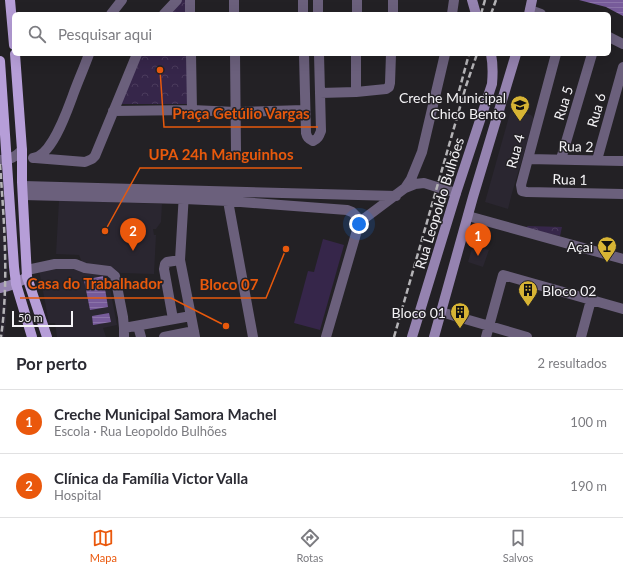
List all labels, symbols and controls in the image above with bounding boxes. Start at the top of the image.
search box [12,12,611,56]
icon: search [26,23,48,45]
text: Pesquisar aqui [58,25,152,43]
street label: Rua 5 [550,84,576,122]
place label: Creche Municipal Chico Bento [399,89,506,122]
street label: Rua 6 [583,91,609,129]
school or university icon: Creche Municipal Chico Bento [509,94,531,122]
callout: Praça Getúlio Vargas [164,100,318,127]
text: Praça Getúlio Vargas [172,104,310,122]
street label: Rua 4 [502,132,528,170]
street label: Rua Leopoldo Bulhões [411,135,467,271]
street label: Rua 2 [558,137,594,155]
callout: UPA 24h Manguinhos [140,141,302,168]
text: UPA 24h Manguinhos [148,145,294,163]
street label: Rua 1 [552,170,588,188]
your location [349,214,369,234]
pin: 2 [120,218,146,251]
pin: 1 [465,223,491,256]
bar icon: Açai [596,235,618,263]
place label: Açai [567,238,593,255]
callout: Casa do Trabalhador [20,271,171,298]
callout: Bloco 07 [191,271,266,298]
text: Casa do Trabalhador [28,274,163,292]
text: Bloco 07 [200,275,259,293]
building icon: Bloco 02 [517,279,539,307]
place label: Bloco 02 [542,282,596,299]
building icon: Bloco 01 [449,301,471,329]
place label: Bloco 01 [392,304,446,321]
scale bar [12,309,73,328]
text: 50 m [18,311,43,324]
text: Por perto [16,353,87,374]
text: 2 resultados [537,355,607,371]
text: Creche Municipal Samora Machel [54,405,277,423]
text: 1 [25,414,33,430]
text: 100 m [570,414,607,430]
text: Escola · Rua Leopoldo Bulhões [54,423,227,439]
text: Clínica da Família Victor Valla [54,469,248,487]
text: 2 [25,478,33,494]
text: 190 m [570,478,607,494]
text: Hospital [54,487,101,503]
tab: Mapa [90,527,117,564]
tab: Rotas [296,527,323,564]
tab: Salvos [503,527,533,564]

